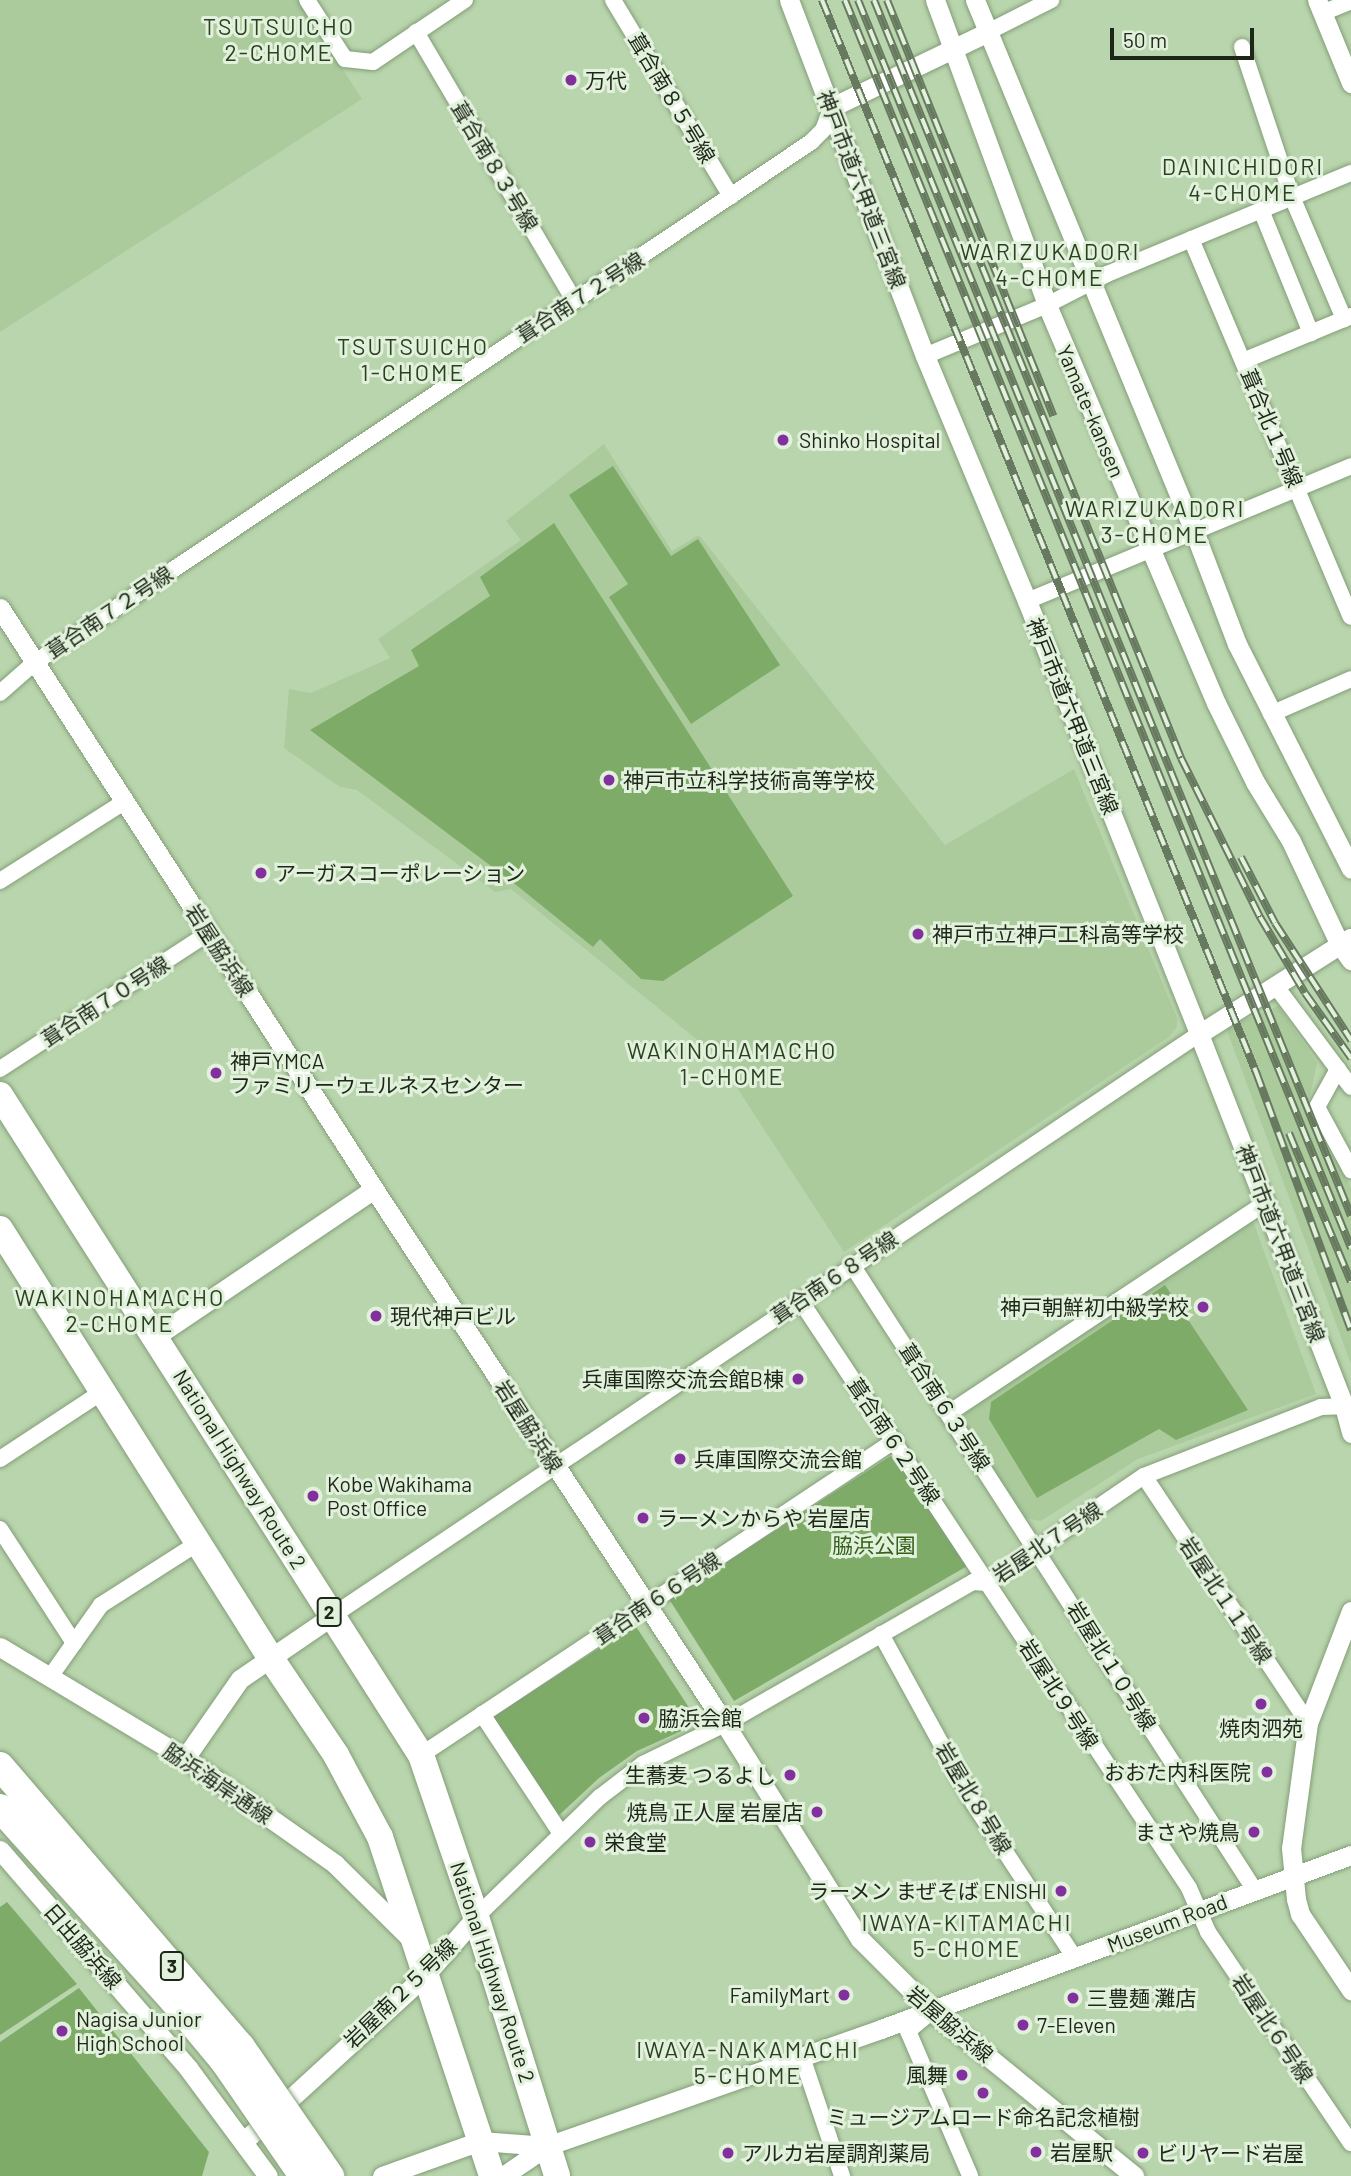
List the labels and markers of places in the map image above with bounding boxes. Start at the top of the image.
place label: 万代 [585,67,627,93]
marker: 万代 [563,72,579,88]
place label: Shinko Hospital [799,427,940,453]
marker: Shinko Hospital [773,430,793,450]
place label: 神戸市立科学技術高等学校 [623,767,875,793]
marker: 神戸市立科学技術高等学校 [601,772,617,788]
place label: アーガスコーポレーション [275,860,526,886]
marker: アーガスコーポレーション [253,865,269,881]
place label: 神戸市立神戸工科高等学校 [932,921,1184,947]
marker: 神戸市立神戸工科高等学校 [910,926,926,942]
place label: 神戸YMCA ファミリーウェルネスセンター [230,1048,524,1098]
marker: 神戸YMCA ファミリーウェルネスセンター [208,1065,224,1081]
place label: 神戸朝鮮初中級学校 [1000,1294,1189,1320]
marker: 神戸朝鮮初中級学校 [1195,1299,1211,1315]
place label: 現代神戸ビル [390,1303,516,1329]
marker: 現代神戸ビル [368,1308,384,1324]
place label: 兵庫国際交流会館B棟 [582,1366,784,1392]
marker: 兵庫国際交流会館B棟 [790,1371,806,1387]
place label: 兵庫国際交流会館 [694,1446,862,1472]
marker: 兵庫国際交流会館 [672,1451,688,1467]
place label: Kobe Wakihama Post Office [327,1471,472,1521]
marker: Kobe Wakihama Post Office [305,1488,321,1504]
place label: ラーメンからや 岩屋店 [657,1505,871,1531]
marker: ラーメンからや 岩屋店 [635,1510,651,1526]
marker: 焼肉泗苑 [1253,1696,1269,1712]
place label: 脇浜会館 [658,1705,742,1731]
marker: 脇浜会館 [636,1710,652,1726]
place label: 焼肉泗苑 [1219,1715,1303,1741]
place label: おおた内科医院 [1104,1759,1251,1785]
place label: 生蕎麦 つるよし [625,1762,776,1788]
marker: おおた内科医院 [1257,1762,1277,1782]
marker: 生蕎麦 つるよし [782,1767,798,1783]
place label: 焼鳥 正人屋 岩屋店 [627,1799,803,1825]
marker: 焼鳥 正人屋 岩屋店 [809,1804,825,1820]
place label: まさや焼鳥 [1135,1819,1240,1845]
marker: まさや焼鳥 [1246,1824,1262,1840]
place label: 栄食堂 [604,1829,667,1855]
marker: 栄食堂 [582,1834,598,1850]
place label: ラーメン まぜそば ENISHI [807,1878,1047,1904]
marker: ラーメン まぜそば ENISHI [1053,1883,1069,1899]
place label: FamilyMart [729,1982,830,2008]
place label: 三豊麺 灘店 [1087,1985,1196,2011]
marker: FamilyMart [836,1987,852,2003]
marker: 三豊麺 灘店 [1065,1990,1081,2006]
place label: Nagisa Junior High School [76,2006,202,2056]
place label: 7-Eleven [1037,2012,1116,2038]
marker: 7-Eleven [1015,2017,1031,2033]
marker: Nagisa Junior High School [54,2023,70,2039]
place label: 風舞 [906,2062,948,2088]
marker: 風舞 [954,2067,970,2083]
marker: ミュージアムロード命名記念植樹 [975,2085,991,2101]
place label: ミュージアムロード命名記念植樹 [826,2104,1140,2130]
place label: 岩屋駅 [1050,2139,1113,2165]
place label: アルカ岩屋調剤薬局 [742,2140,931,2166]
place label: ビリヤード岩屋 [1157,2140,1304,2166]
marker: 岩屋駅 [1028,2144,1044,2160]
marker: アルカ岩屋調剤薬局 [720,2145,736,2161]
marker: ビリヤード岩屋 [1135,2145,1151,2161]

